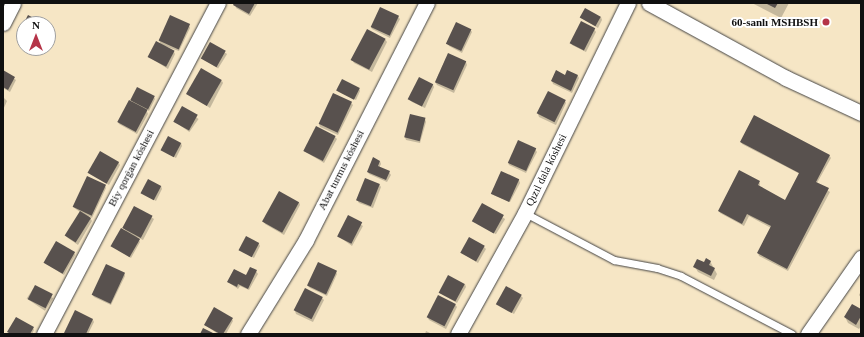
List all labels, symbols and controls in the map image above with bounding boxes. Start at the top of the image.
place label: 60-sanlı MSHBSH [732,15,818,29]
north arrow [16,16,56,56]
marker: 60-sanlı MSHBSH [821,17,831,27]
text: N [32,19,40,31]
street label: Biy qorǵan kóshesi [105,127,157,209]
street label: Abat turmıs kóshesi [315,128,367,212]
street label: Qızıl dala kóshesi [523,132,569,208]

